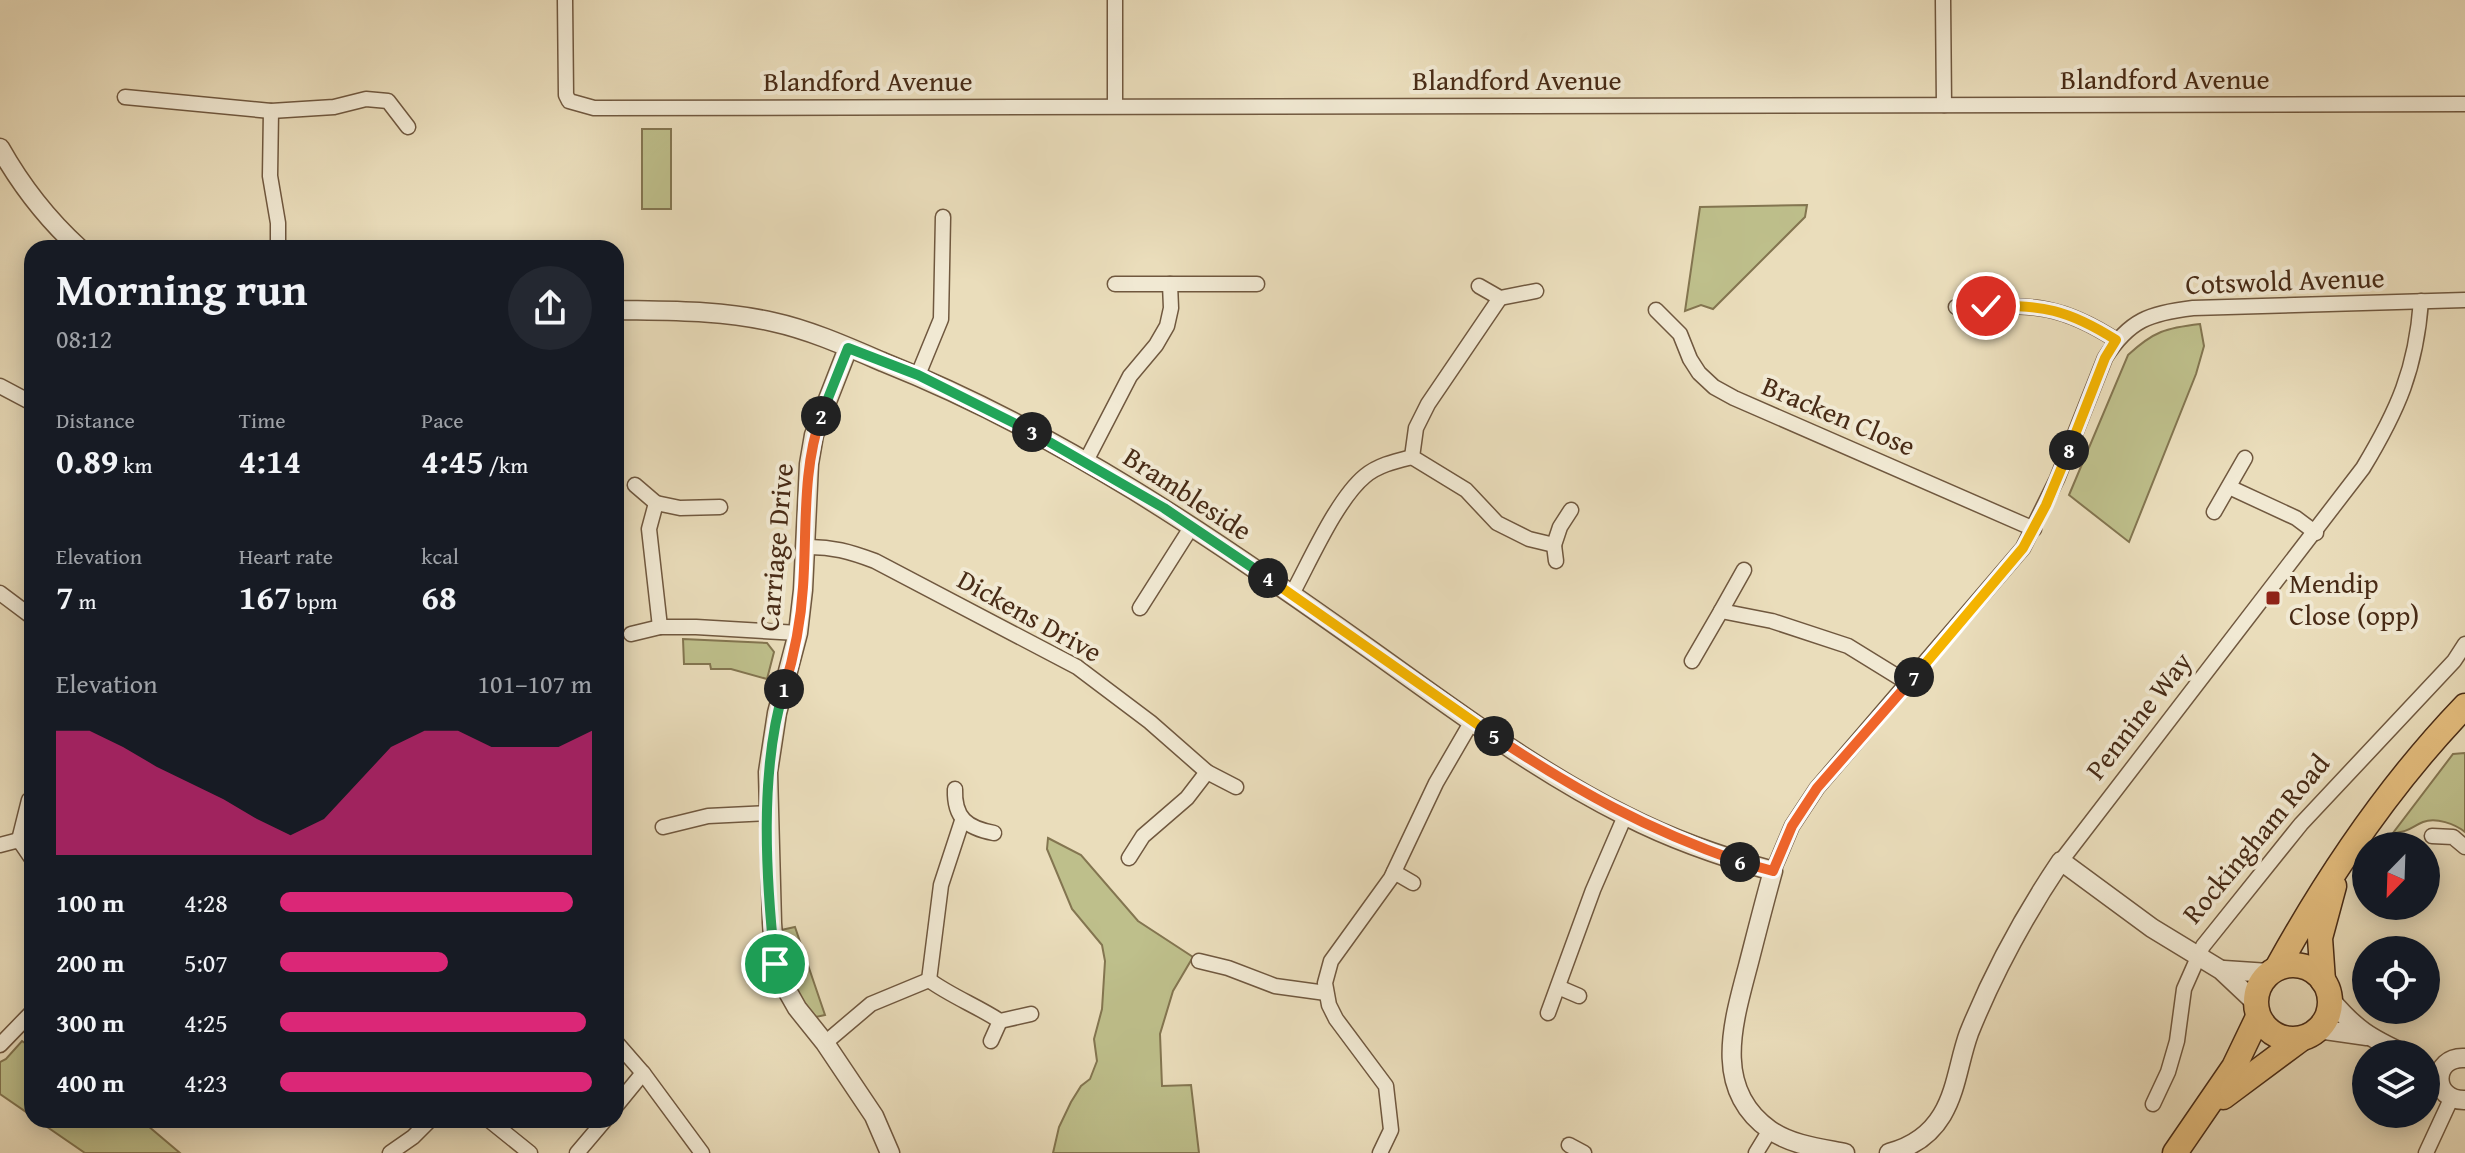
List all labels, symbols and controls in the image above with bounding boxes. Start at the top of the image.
street label: Blandford Avenue [2060,58,2270,99]
street label: Blandford Avenue [1412,59,1622,100]
street label: Blandford Avenue [763,60,973,101]
street label: Cotswold Avenue [2185,256,2385,304]
text: Morning run [56,257,307,321]
button: share [508,266,592,350]
pin [1952,272,2020,340]
icon: check [1964,284,2008,328]
text: 08:12 [56,319,112,358]
street label: Bracken Close [1756,364,1922,466]
pin: 2 [801,396,841,436]
text: 2 [815,400,827,432]
text: Distance [56,404,135,436]
text: Time [239,404,285,436]
text: Pace [421,404,464,436]
pin: 3 [1012,412,1052,452]
text: 3 [1026,416,1038,448]
pin: 8 [2049,430,2089,470]
text: 8 [2063,434,2075,466]
text: 0.89 [56,436,118,485]
text: 4:14 [239,436,301,485]
text: 4:45 [421,436,484,485]
street label: Brambleside [1116,436,1260,550]
text: km [118,449,152,481]
text: /km [484,449,528,481]
street label: Carriage Drive [747,461,803,633]
text: Elevation [56,540,142,572]
text: Heart rate [239,540,333,572]
text: kcal [421,540,459,572]
street label: Dickens Drive [950,558,1110,672]
pin: 4 [1248,558,1288,598]
text: 4 [1262,562,1274,594]
place label: Mendip Close (opp) [2289,562,2419,635]
text: 7 [56,572,74,621]
text: 167 [239,572,292,621]
text: 68 [421,572,457,621]
text: m [74,585,96,617]
text: bpm [292,585,338,617]
marker: Mendip Close (opp) [2264,589,2282,607]
street label: Pennine Way [2075,642,2201,788]
pin: 7 [1894,657,1934,697]
text: 7 [1908,661,1920,693]
text: Elevation [56,664,158,703]
text: 101–107 m [478,664,592,703]
pin: 1 [764,669,804,709]
text: 1 [778,673,790,705]
pin: 5 [1474,716,1514,756]
text: 5 [1488,720,1500,752]
street label: Rockingham Road [2172,744,2338,932]
north arrow [2352,832,2440,920]
map controls [2352,832,2440,1128]
pin: 6 [1720,842,1760,882]
text: 6 [1734,846,1746,878]
text: 100 m [56,883,124,922]
text: 4:28 [184,883,228,922]
pin [741,930,809,998]
button: locate [2352,936,2440,1024]
icon: arrive [753,942,797,986]
text: 200 m [56,943,124,982]
text: 5:07 [184,943,228,982]
text: 300 m [56,1003,124,1042]
text: 4:25 [184,1003,228,1042]
button: layers [2352,1040,2440,1128]
text: 400 m [56,1063,124,1102]
text: 4:23 [184,1063,228,1102]

